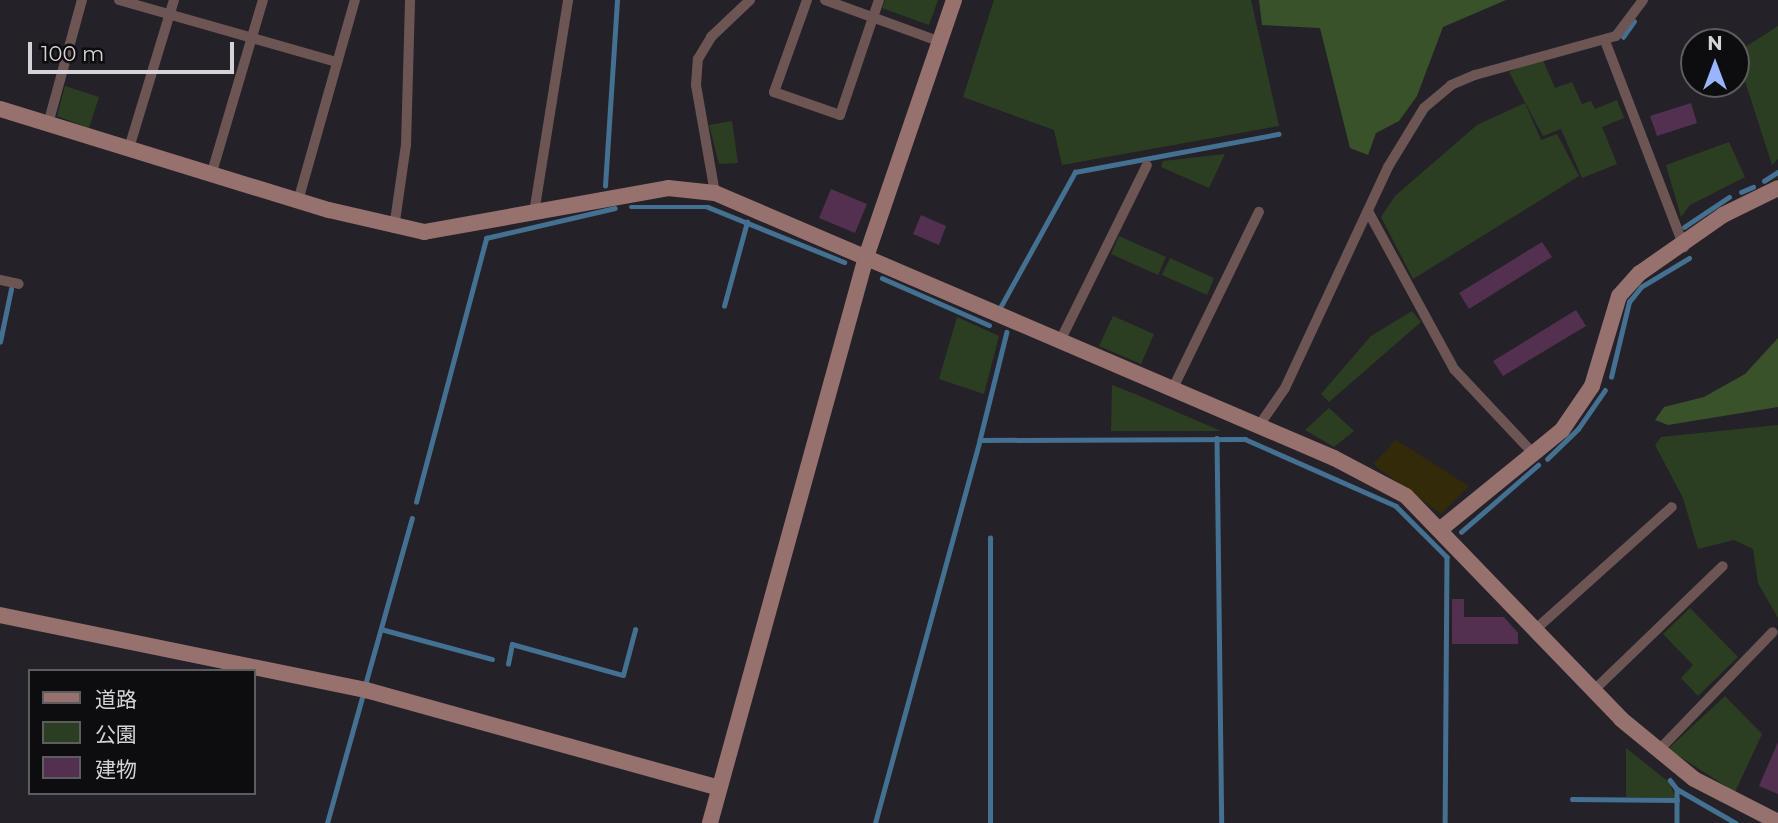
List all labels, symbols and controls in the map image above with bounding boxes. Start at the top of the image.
scale bar [32,28,238,72]
north arrow [1680,28,1750,98]
text: N [1707,32,1723,55]
text: 100 m [41,41,104,66]
legend [28,669,256,795]
text: 道路 [95,687,137,712]
text: 公園 [95,722,137,747]
text: 建物 [95,757,137,782]

